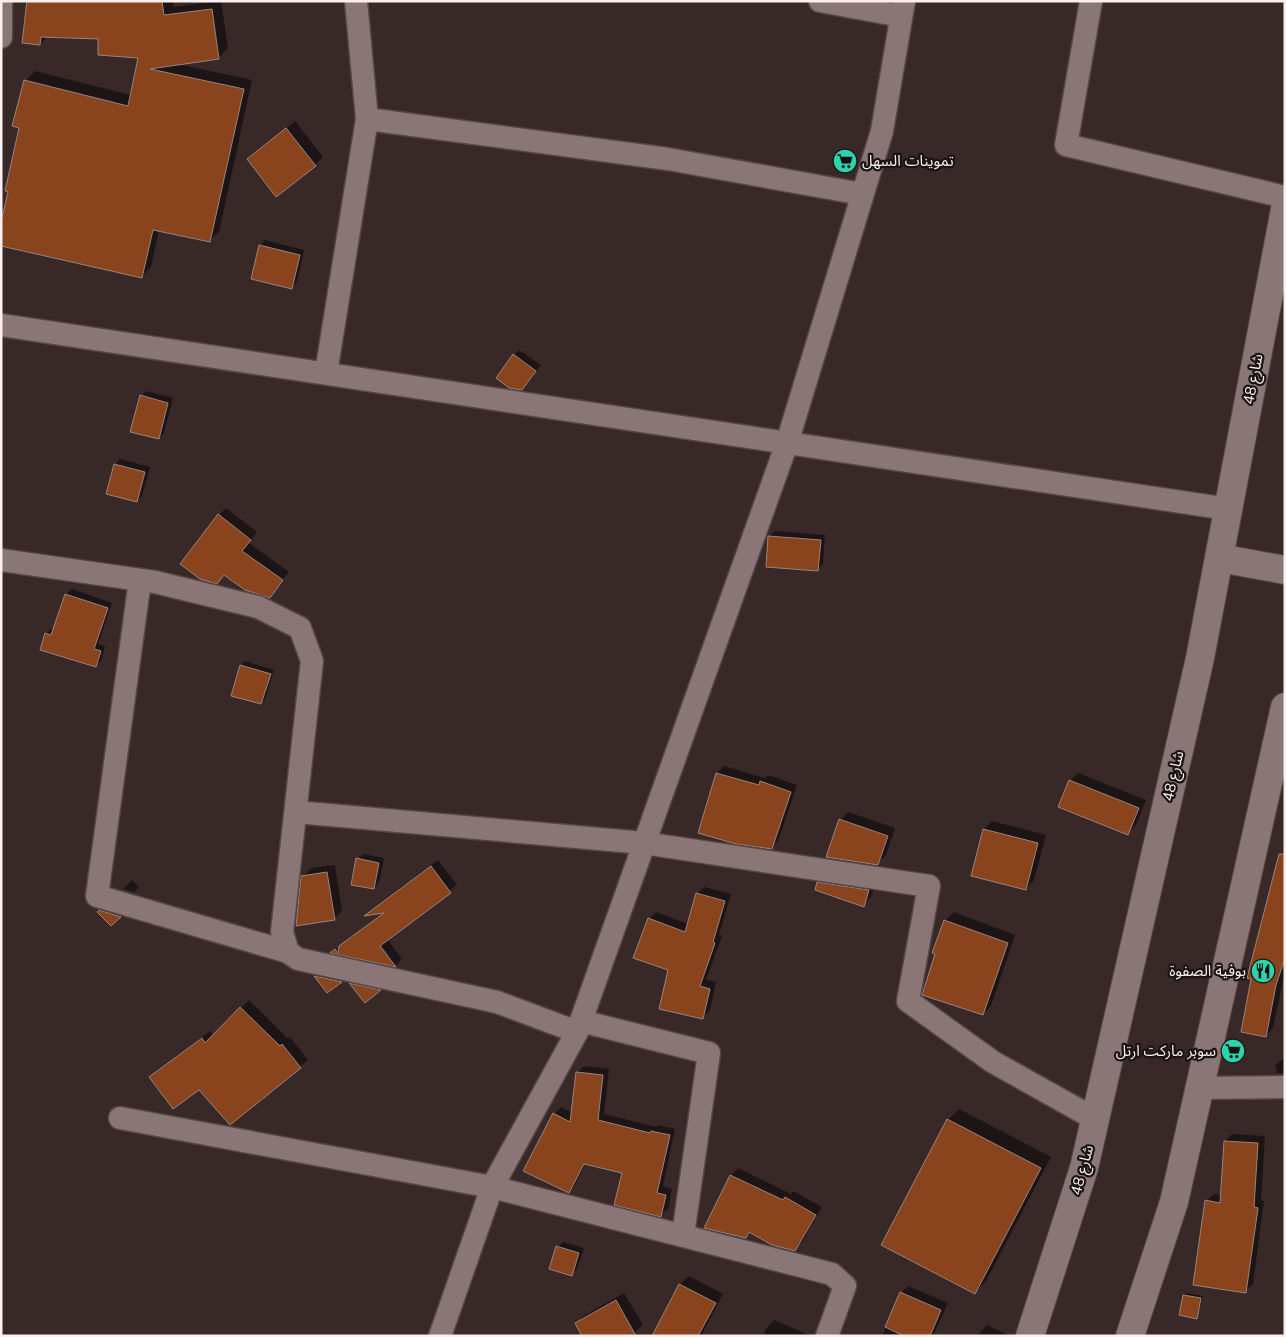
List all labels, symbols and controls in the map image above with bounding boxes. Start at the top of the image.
supermarket icon: تموينات السهل [832,148,858,174]
place label: تموينات السهل [862,151,954,171]
street label: شارع 48 [1238,352,1270,406]
street label: شارع 48 [1158,749,1190,804]
restaurant icon: بوفية الصفوة [1250,958,1276,984]
place label: بوفية الصفوة [1169,961,1246,981]
supermarket icon: سوبر ماركت ارتل [1220,1038,1246,1064]
place label: سوبر ماركت ارتل [1116,1041,1216,1061]
street label: شارع 48 [1066,1142,1100,1198]

